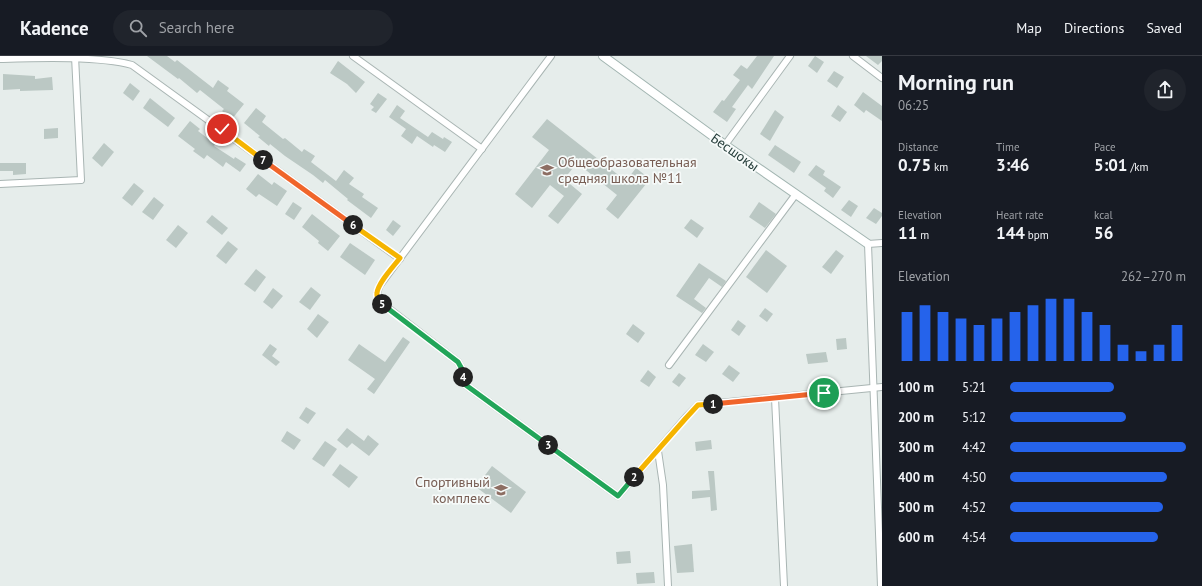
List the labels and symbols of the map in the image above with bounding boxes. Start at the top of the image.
pin [205,112,239,146]
street label: Бесшокы [707,129,763,175]
pin: 7 [253,150,273,170]
place label: Общеобразовательная средняя школа №11 [558,153,697,187]
school or university icon: Общеобразовательная средняя школа №11 [539,162,555,178]
pin: 6 [343,215,363,235]
pin: 5 [372,294,392,314]
pin: 4 [453,367,473,387]
pin [807,376,841,410]
pin: 1 [703,394,723,414]
pin: 3 [538,435,558,455]
pin: 2 [624,467,644,487]
place label: Спортивный комплекс [415,473,490,507]
school or university icon: Спортивный комплекс [493,482,509,498]

